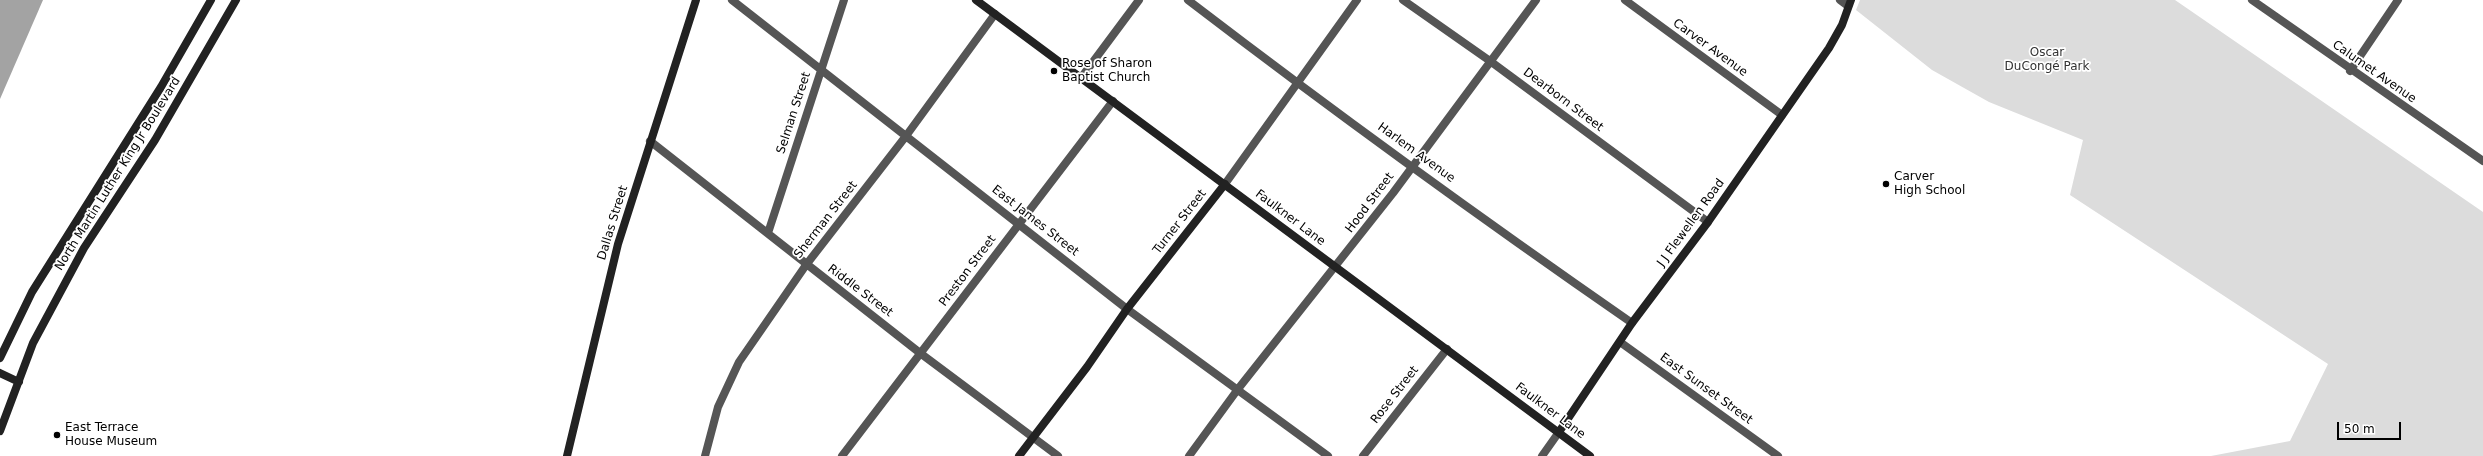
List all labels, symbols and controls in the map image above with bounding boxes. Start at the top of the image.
street label: Carver Avenue [1670,16,1750,80]
street label: Calumet Avenue [2329,38,2419,106]
park label: Oscar DuCongé Park [2005,46,2089,74]
place label: Rose of Sharon Baptist Church [1062,57,1152,85]
street label: Dearborn Street [1520,65,1606,135]
marker: Rose of Sharon Baptist Church [1049,66,1059,76]
street label: Selman Street [774,70,814,156]
street label: North Martin Luther King Jr Boulevard [52,75,184,273]
street label: Harlem Avenue [1375,120,1457,186]
street label: Hood Street [1343,170,1397,236]
place label: Carver High School [1894,170,1965,198]
street label: J J Flewellen Road [1654,176,1728,270]
street label: Sherman Street [791,178,861,262]
marker: Carver High School [1881,179,1891,189]
street label: East James Street [989,183,1081,259]
street label: Dallas Street [595,184,631,262]
street label: Turner Street [1150,187,1210,257]
street label: Faulkner Lane [1252,187,1328,249]
street label: Preston Street [937,233,999,309]
street label: Riddle Street [825,262,895,320]
street label: East Sunset Street [1657,351,1755,427]
street label: Rose Street [1368,363,1422,427]
street label: Faulkner Lane [1512,380,1588,442]
scale bar [2339,414,2403,440]
place label: East Terrace House Museum [65,421,157,449]
text: 50 m [2344,422,2375,436]
marker: East Terrace House Museum [52,430,62,440]

